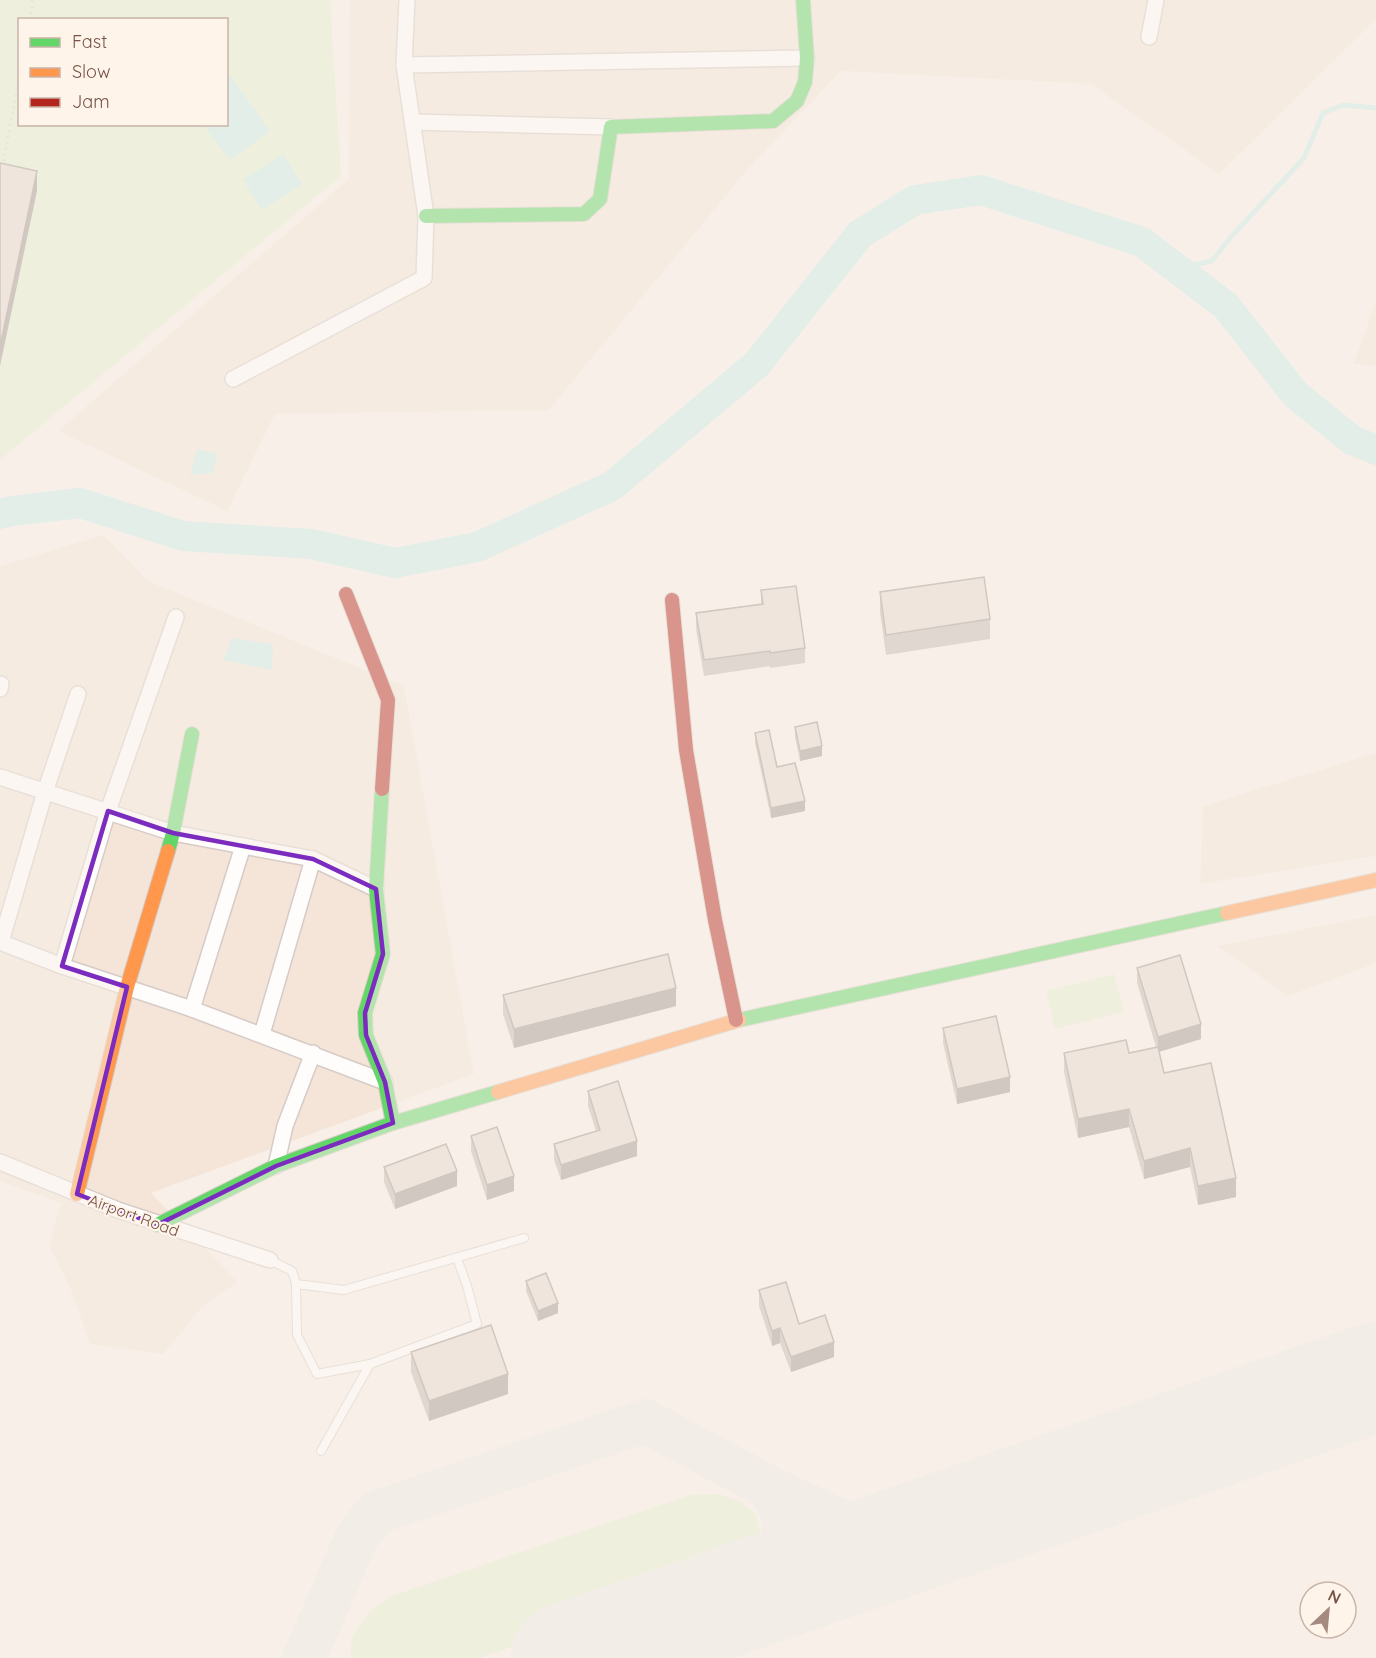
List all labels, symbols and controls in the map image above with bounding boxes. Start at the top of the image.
legend [18,18,228,126]
text: Fast [72,30,107,53]
text: Slow [72,60,110,83]
text: Jam [72,90,110,113]
street label: Airport Road [86,1189,182,1241]
north arrow [1298,1580,1358,1640]
text: N [1325,1585,1344,1608]

